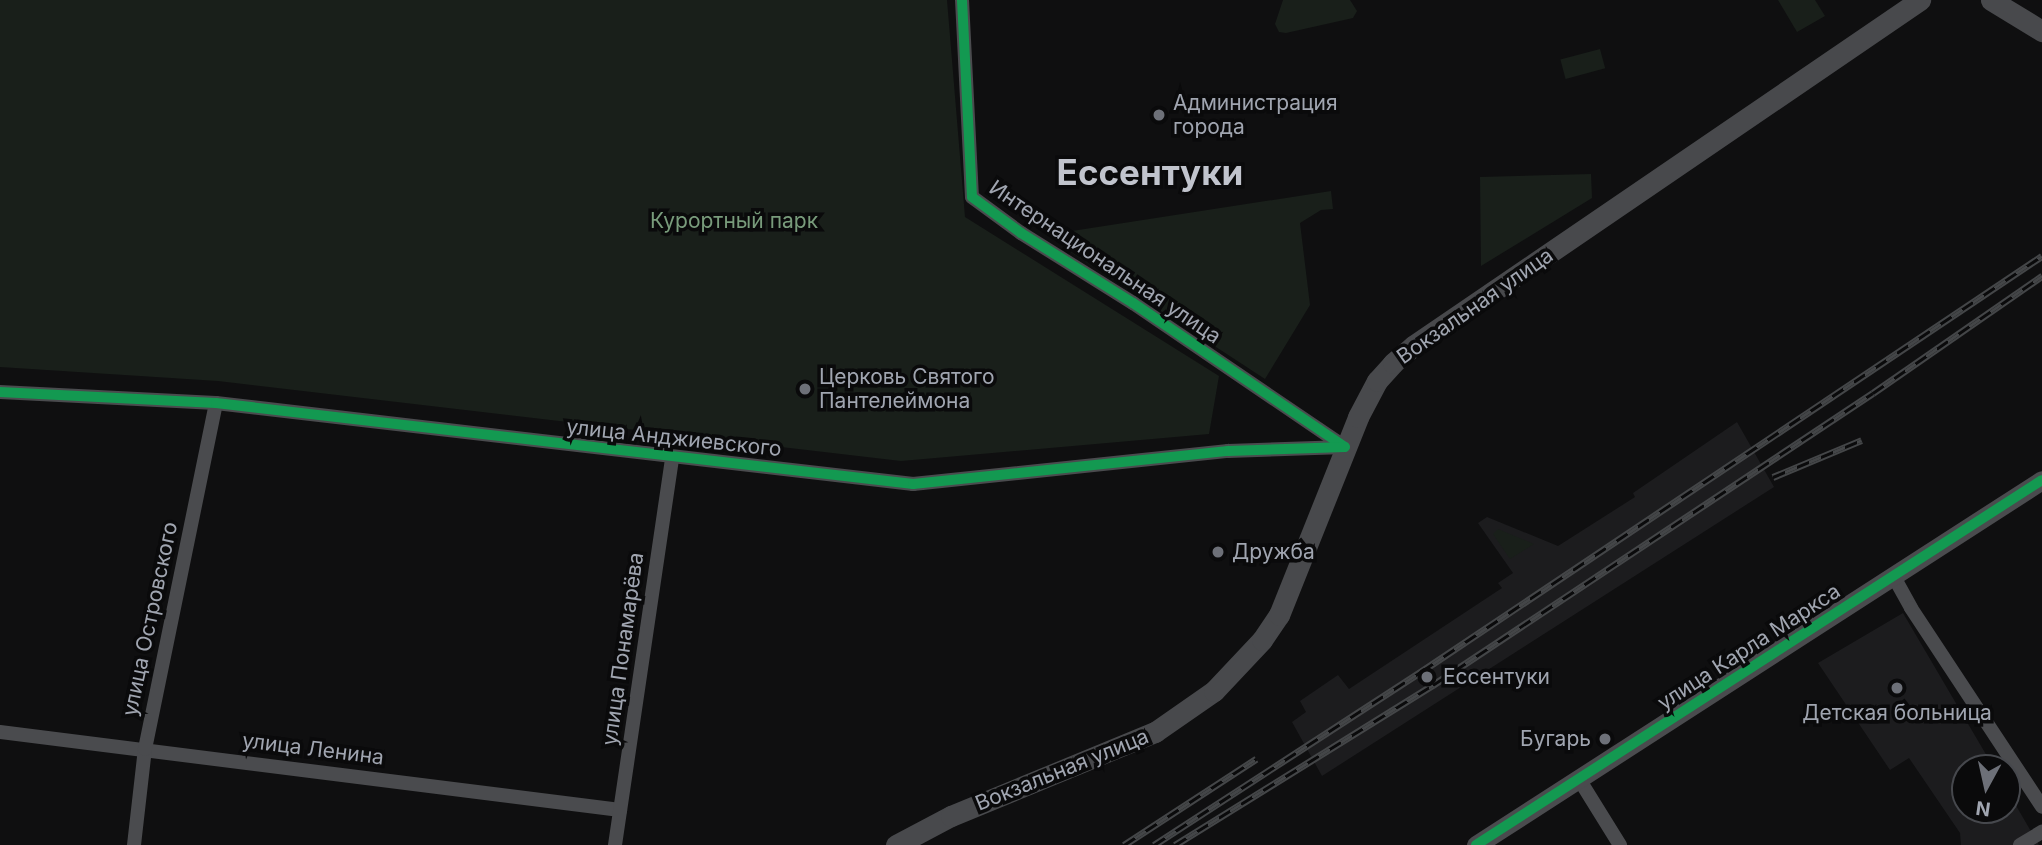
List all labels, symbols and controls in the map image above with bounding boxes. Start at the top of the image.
place label: Администрация города [1173,90,1338,140]
marker: Администрация города [1151,107,1167,123]
district label: Ессентуки [1057,151,1243,193]
street label: Интернациональная улица [984,175,1226,349]
park label: Курортный парк [650,208,818,234]
street label: Вокзальная улица [1392,243,1558,369]
place label: Церковь Святого Пантелеймона [819,364,995,414]
marker: Церковь Святого Пантелеймона [797,381,813,397]
street label: улица Анджиевского [565,414,783,462]
street label: улица Островского [117,520,183,718]
place label: Дружба [1232,539,1315,565]
marker: Дружба [1210,544,1226,560]
street label: улица Понамарёва [597,551,649,747]
street label: улица Карла Маркса [1653,579,1845,715]
place label: Ессентуки [1443,664,1550,690]
marker: Ессентуки [1417,667,1437,687]
marker: Детская больница [1887,678,1907,698]
place label: Детская больница [1802,700,1992,726]
street label: Вокзальная улица [972,724,1152,816]
place label: Бугарь [1520,726,1591,752]
street label: улица Ленина [241,728,385,770]
marker: Бугарь [1597,731,1613,747]
north arrow [1951,754,2021,824]
text: N [1975,796,1992,821]

